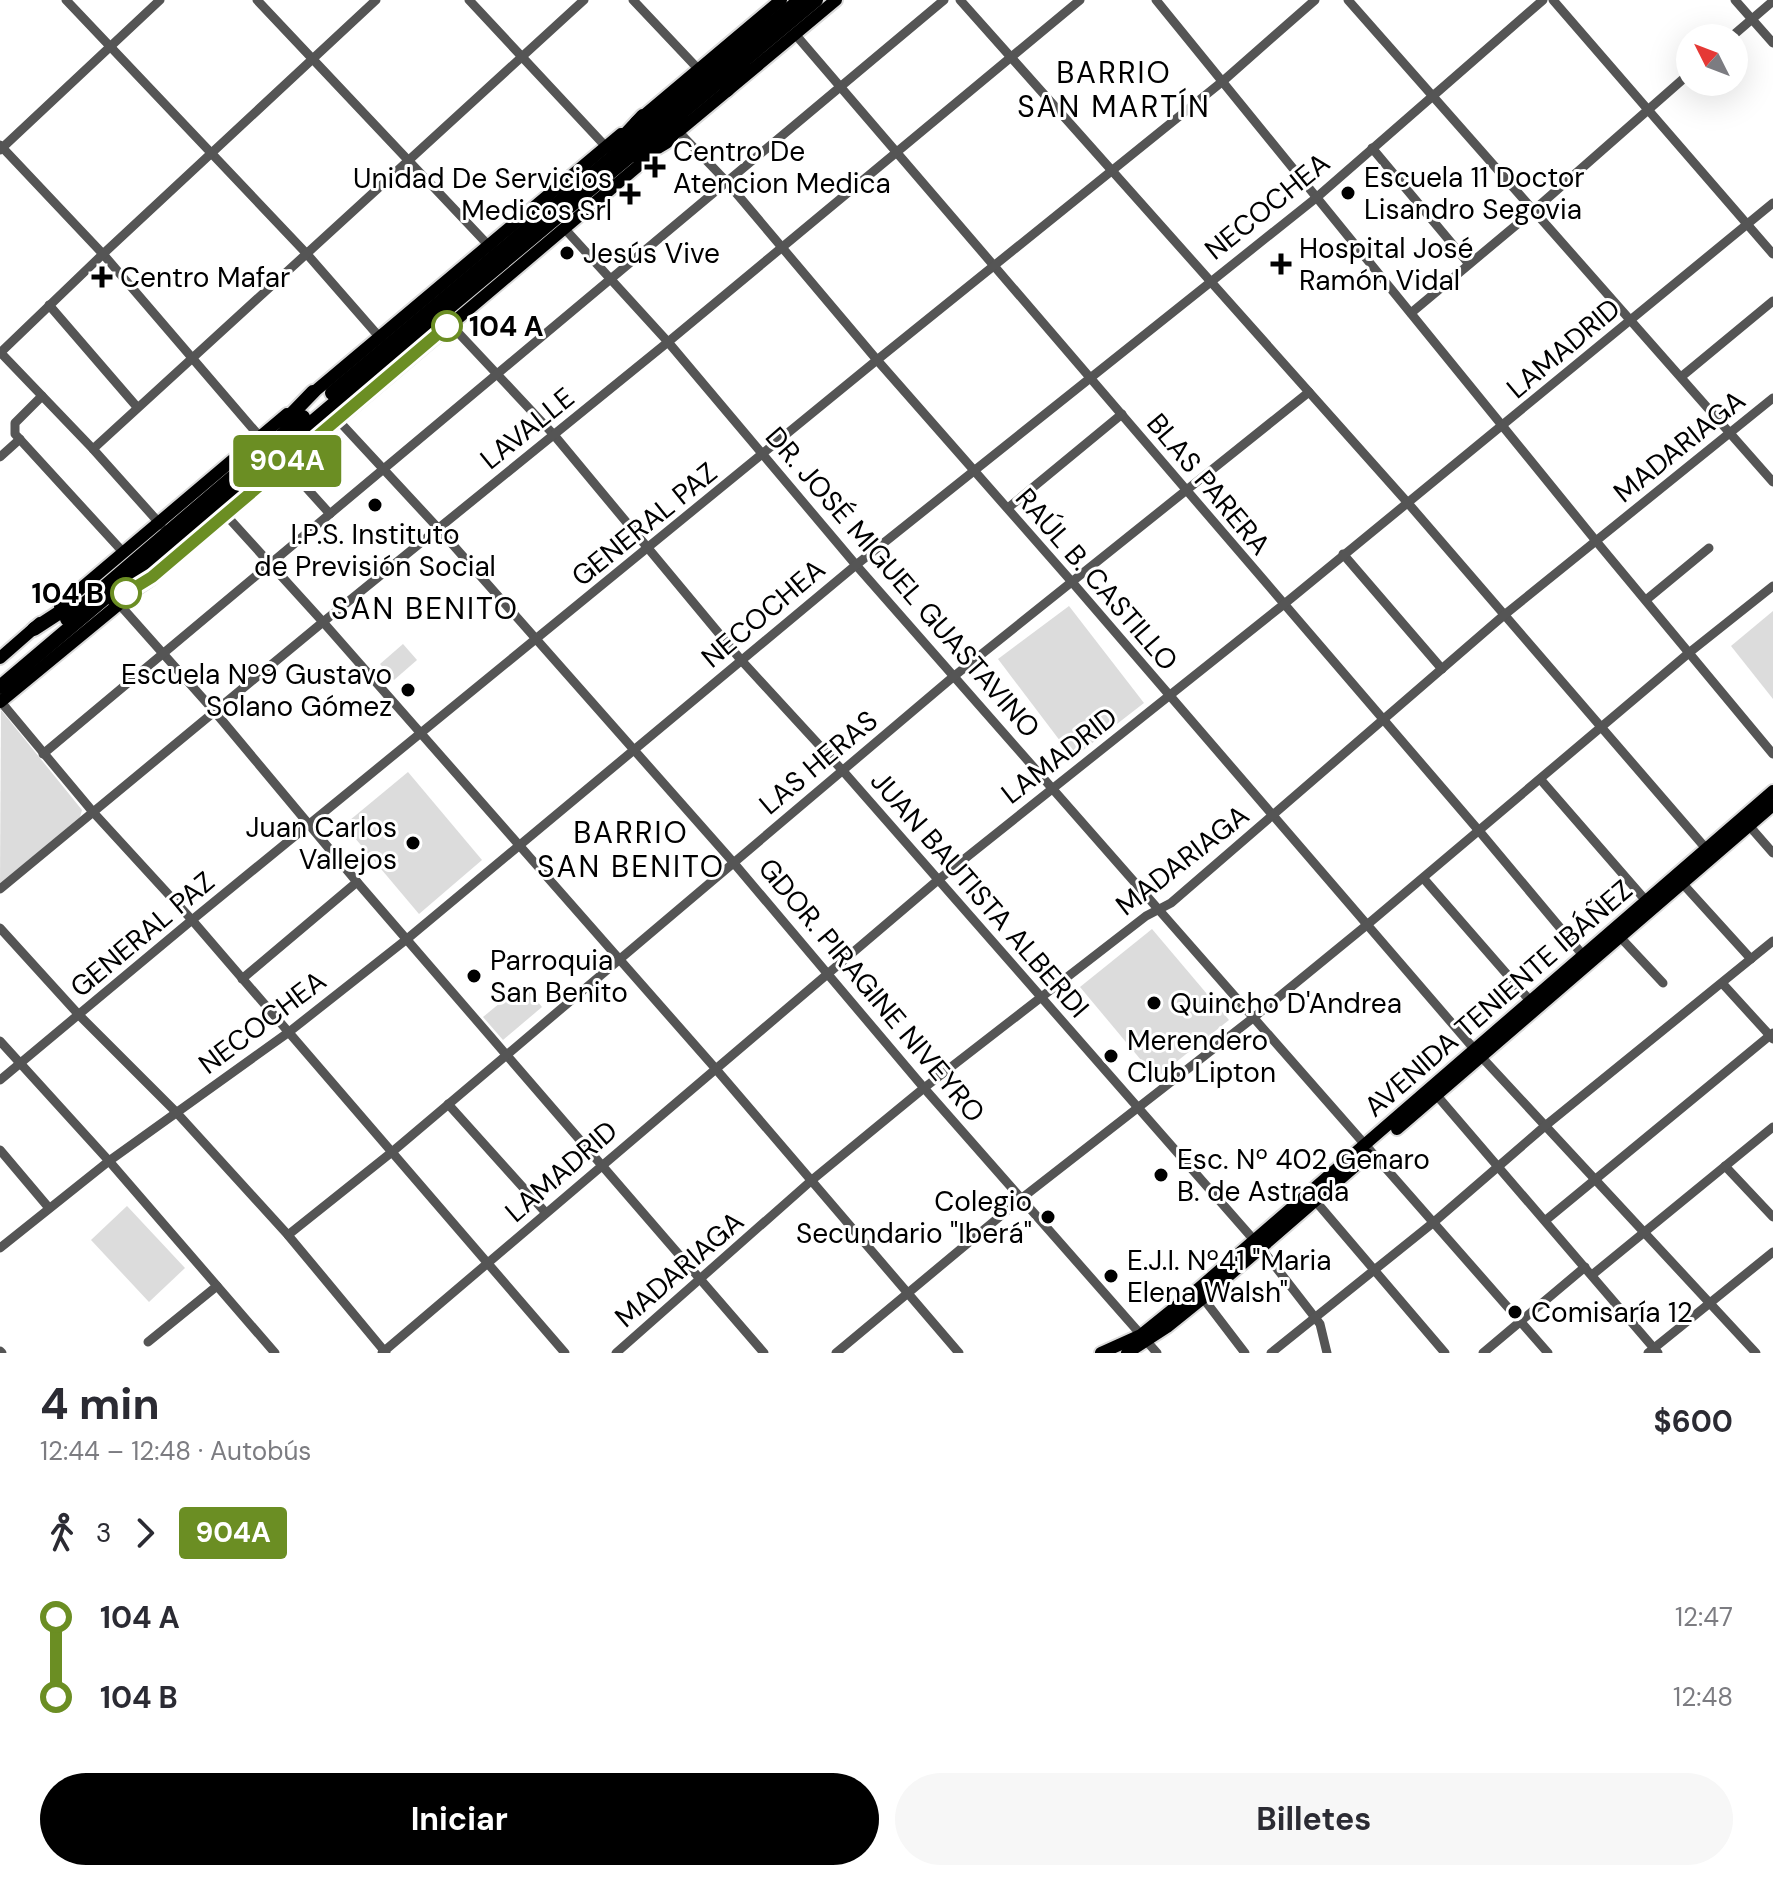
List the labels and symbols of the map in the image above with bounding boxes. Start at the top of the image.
north arrow [1676,24,1748,96]
district label: BARRIO SAN MARTÍN [1017,53,1211,126]
place label: Centro De Atencion Medica [673,133,891,202]
street label: NECOCHEA [1197,145,1337,268]
marker: Centro De Atencion Medica [644,156,666,178]
place label: Escuela 11 Doctor Lisandro Segovia [1364,159,1585,228]
place label: Unidad De Servicios Medicos Srl [353,160,612,229]
marker: Unidad De Servicios Medicos Srl [619,183,641,205]
marker: Escuela 11 Doctor Lisandro Segovia [1339,184,1357,202]
place label: Hospital José Ramón Vidal [1299,230,1473,299]
place label: Jesús Vive [583,235,720,272]
marker: Jesús Vive [558,244,576,262]
marker: Hospital José Ramón Vidal [1270,253,1292,275]
place label: Centro Mafar [120,259,290,296]
marker: Centro Mafar [91,266,113,288]
street label: LAMADRID [1499,290,1628,407]
place label: 104 A [469,308,544,345]
marker: 104 A [432,311,462,341]
street label: LAVALLE [473,379,582,478]
street label: MADARIAGA [1606,382,1753,511]
street label: BLAS PARERA [1139,406,1279,563]
street label: DR. JOSÉ MIGUEL GUASTAVINO [757,419,1048,746]
line badge: 904A [231,435,343,487]
street label: GENERAL PAZ [564,454,725,595]
street label: RAÚL B. CASTILLO [1007,480,1186,678]
marker: I.P.S. Instituto de Previsión Social [366,496,384,514]
place label: I.P.S. Instituto de Previsión Social [254,516,496,585]
street label: NECOCHEA [694,551,833,676]
place label: 104 B [31,575,104,612]
marker: 104 B [111,578,141,608]
district label: SAN BENITO [331,589,519,628]
place label: Escuela Nº9 Gustavo Solano Gómez [121,656,392,725]
marker: Escuela Nº9 Gustavo Solano Gómez [399,681,417,699]
street label: LAMADRID [994,699,1125,812]
street label: LAS HERAS [752,702,885,823]
street label: JUAN BAUTISTA ALBERDI [862,763,1097,1026]
street label: MADARIAGA [1108,797,1256,924]
place label: Juan Carlos Vallejos [246,809,397,878]
district label: BARRIO SAN BENITO [537,813,725,886]
marker: Juan Carlos Vallejos [404,834,422,852]
street label: GDOR. PIRAGINE NIVEYRO [750,850,993,1130]
street label: GENERAL PAZ [63,863,222,1005]
street label: AVENIDA TENIENTE IBÁÑEZ [1356,872,1640,1125]
place label: Parroquia San Benito [490,942,628,1011]
street label: NECOCHEA [191,962,334,1082]
marker: Parroquia San Benito [465,967,483,985]
place label: Quincho D'Andrea [1170,985,1402,1022]
marker: Quincho D'Andrea [1145,994,1163,1012]
place label: Merendero Club Lipton [1127,1022,1276,1091]
marker: Merendero Club Lipton [1102,1047,1120,1065]
street label: LAMADRID [497,1112,625,1230]
place label: Esc. Nº 402 Genaro B. de Astrada [1177,1141,1430,1210]
marker: Esc. Nº 402 Genaro B. de Astrada [1152,1166,1170,1184]
place label: Colegio Secundario "Iberá" [796,1183,1032,1252]
street label: MADARIAGA [607,1203,751,1336]
marker: Colegio Secundario "Iberá" [1039,1208,1057,1226]
place label: E.J.I. Nº41 "Maria Elena Walsh" [1127,1242,1332,1311]
marker: E.J.I. Nº41 "Maria Elena Walsh" [1102,1267,1120,1285]
place label: Comisaría 12 [1531,1294,1693,1331]
marker: Comisaría 12 [1506,1303,1524,1321]

